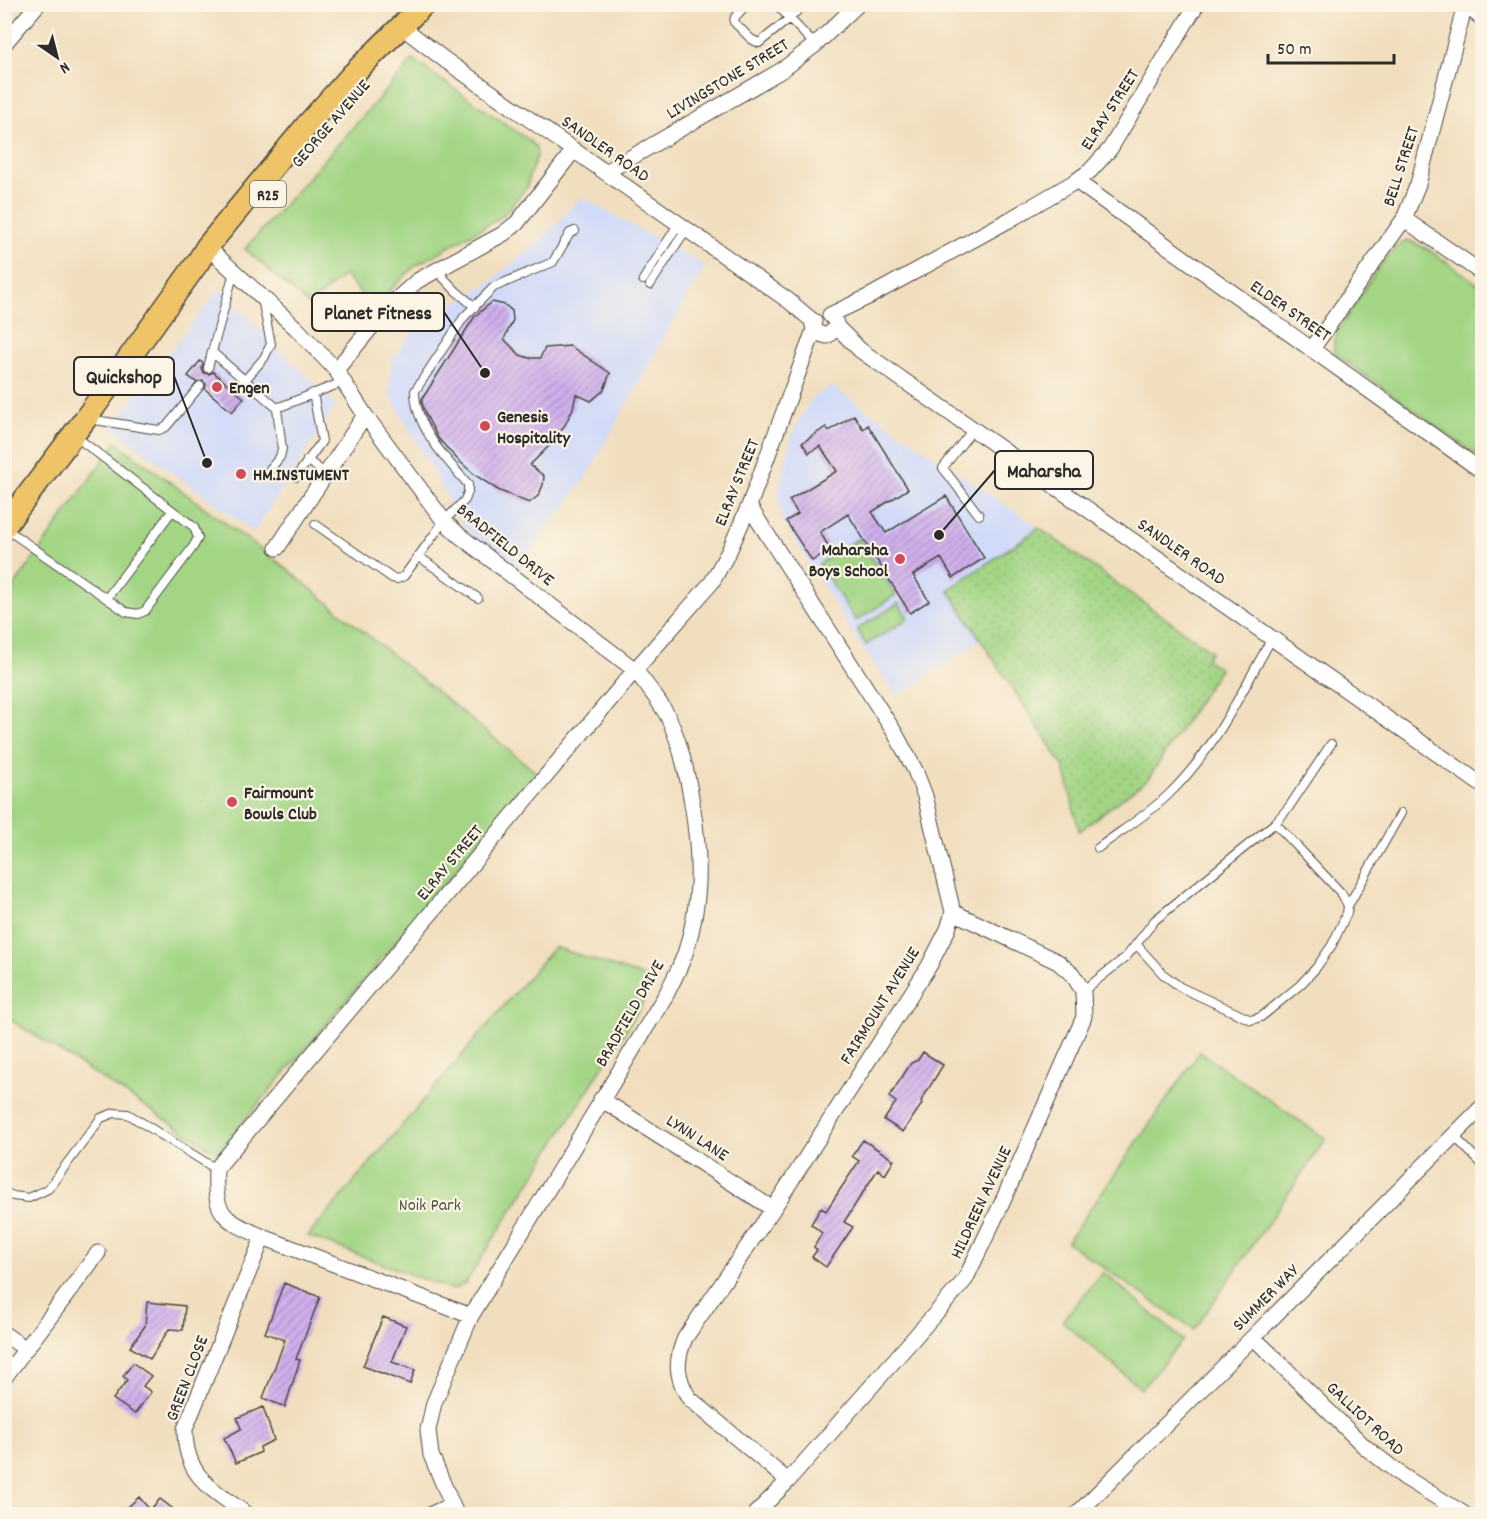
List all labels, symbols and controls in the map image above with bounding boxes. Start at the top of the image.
north arrow [27,27,87,87]
scale bar [1268,27,1394,65]
street label: LIVINGSTONE STREET [662,34,794,127]
text: 50 m [1277,38,1312,63]
text: N [54,56,74,79]
street label: ELRAY STREET [1075,65,1147,156]
street label: GEORGE AVENUE [286,75,377,174]
street label: SANDLER ROAD [555,110,654,190]
street label: BELL STREET [1378,123,1427,210]
road number: R25 [250,181,286,207]
street label: ELDER STREET [1244,275,1335,349]
callout: Planet Fitness [312,293,444,331]
text: Planet Fitness [324,301,432,329]
callout: Quickshop [74,357,174,395]
text: Quickshop [86,365,162,393]
place label: Engen [229,377,270,402]
marker: Engen [210,380,224,394]
place label: Genesis Hospitality [497,406,571,452]
marker: Genesis Hospitality [478,419,492,433]
street label: ELRAY STREET [709,435,767,530]
callout: Maharsha [995,451,1093,489]
text: Maharsha [1007,459,1082,487]
place label: HM.INSTUMENT [253,464,350,489]
marker: HM.INSTUMENT [234,467,248,481]
street label: BRADFIELD DRIVE [450,499,559,593]
street label: SANDLER ROAD [1131,513,1230,593]
place label: Maharsha Boys School [809,539,889,585]
marker: Maharsha Boys School [893,552,907,566]
place label: Fairmount Bowls Club [244,782,317,828]
marker: Fairmount Bowls Club [225,795,239,809]
street label: ELRAY STREET [412,820,490,907]
street label: FAIRMOUNT AVENUE [835,943,927,1070]
street label: BRADFIELD DRIVE [590,956,672,1072]
street label: LYNN LANE [660,1110,733,1169]
street label: HILDREEN AVENUE [945,1143,1019,1264]
park label: Noik Park [399,1194,461,1219]
street label: SUMMER WAY [1228,1259,1307,1338]
street label: GREEN CLOSE [161,1332,216,1425]
street label: GALLIOT ROAD [1320,1377,1409,1463]

